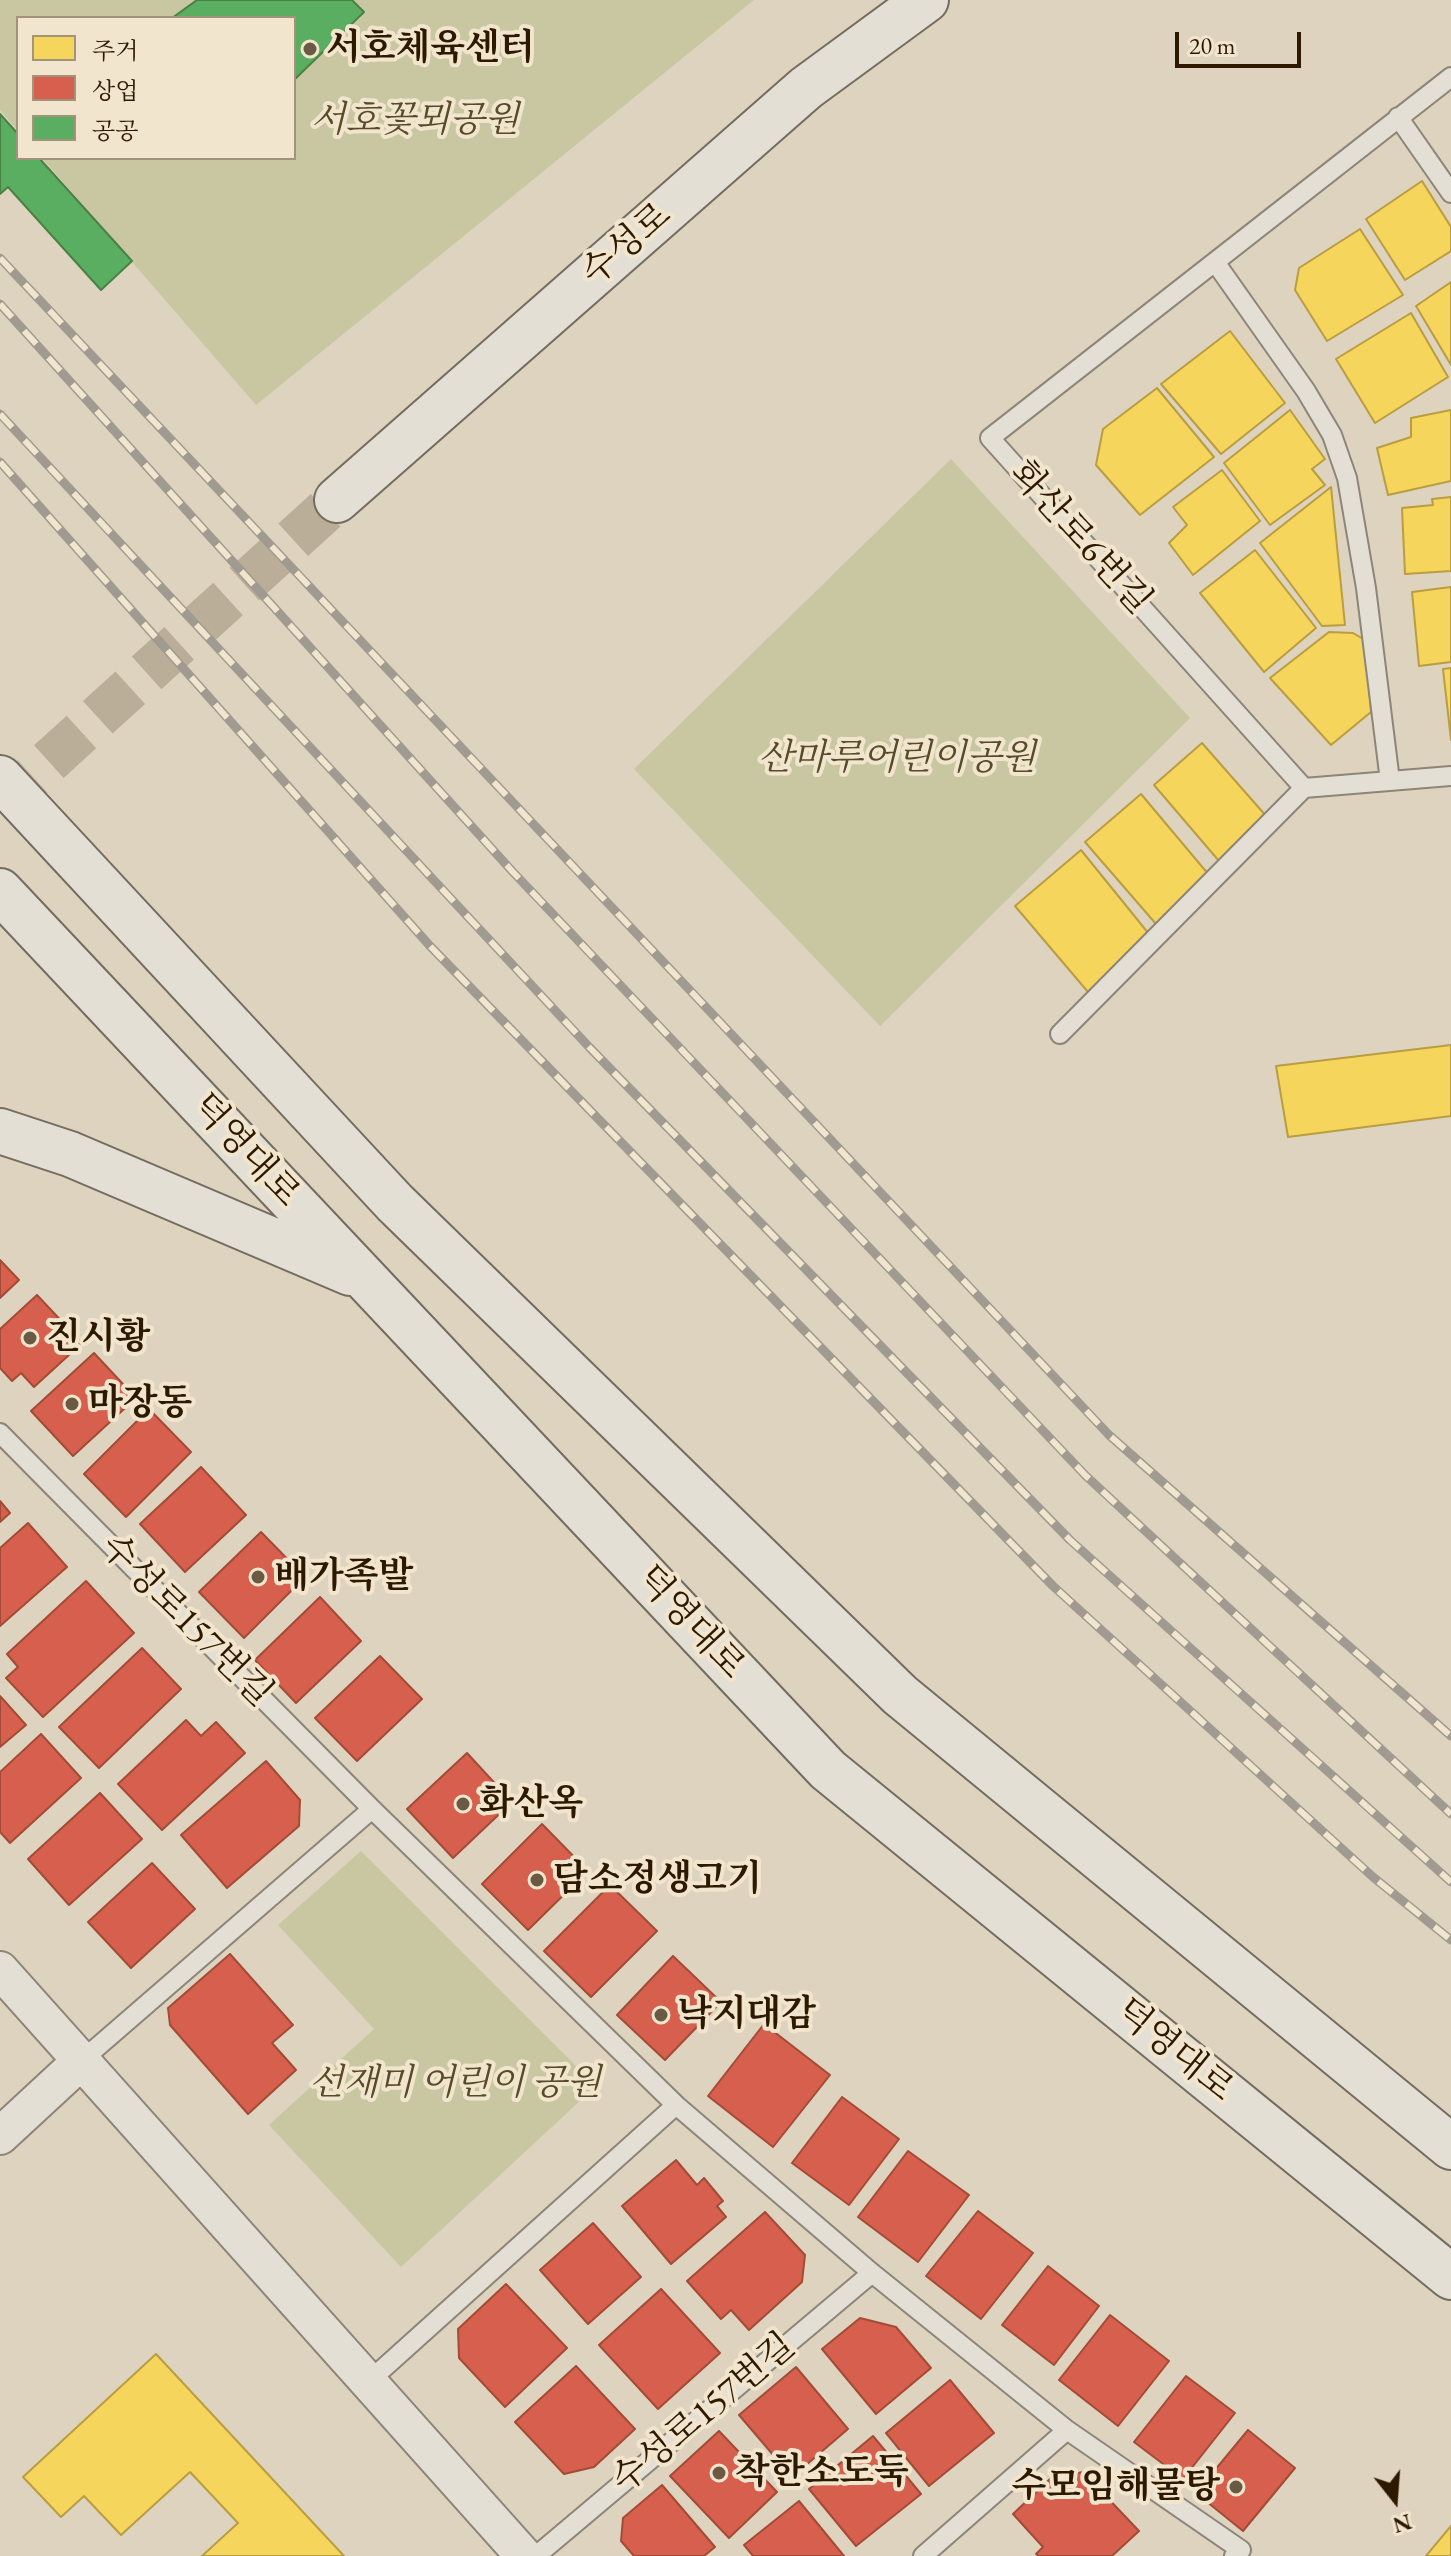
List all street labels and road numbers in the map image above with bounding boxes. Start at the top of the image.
street label: 수성로 [573,194,681,296]
street label: 화산로6번길 [1000,453,1160,623]
street label: 덕영대로 [182,1085,308,1217]
street label: 수성로157번길 [91,1526,281,1716]
street label: 덕영대로 [627,1557,753,1689]
street label: 덕영대로 [1106,1990,1242,2112]
street label: 수성로157번길 [604,2325,804,2503]

